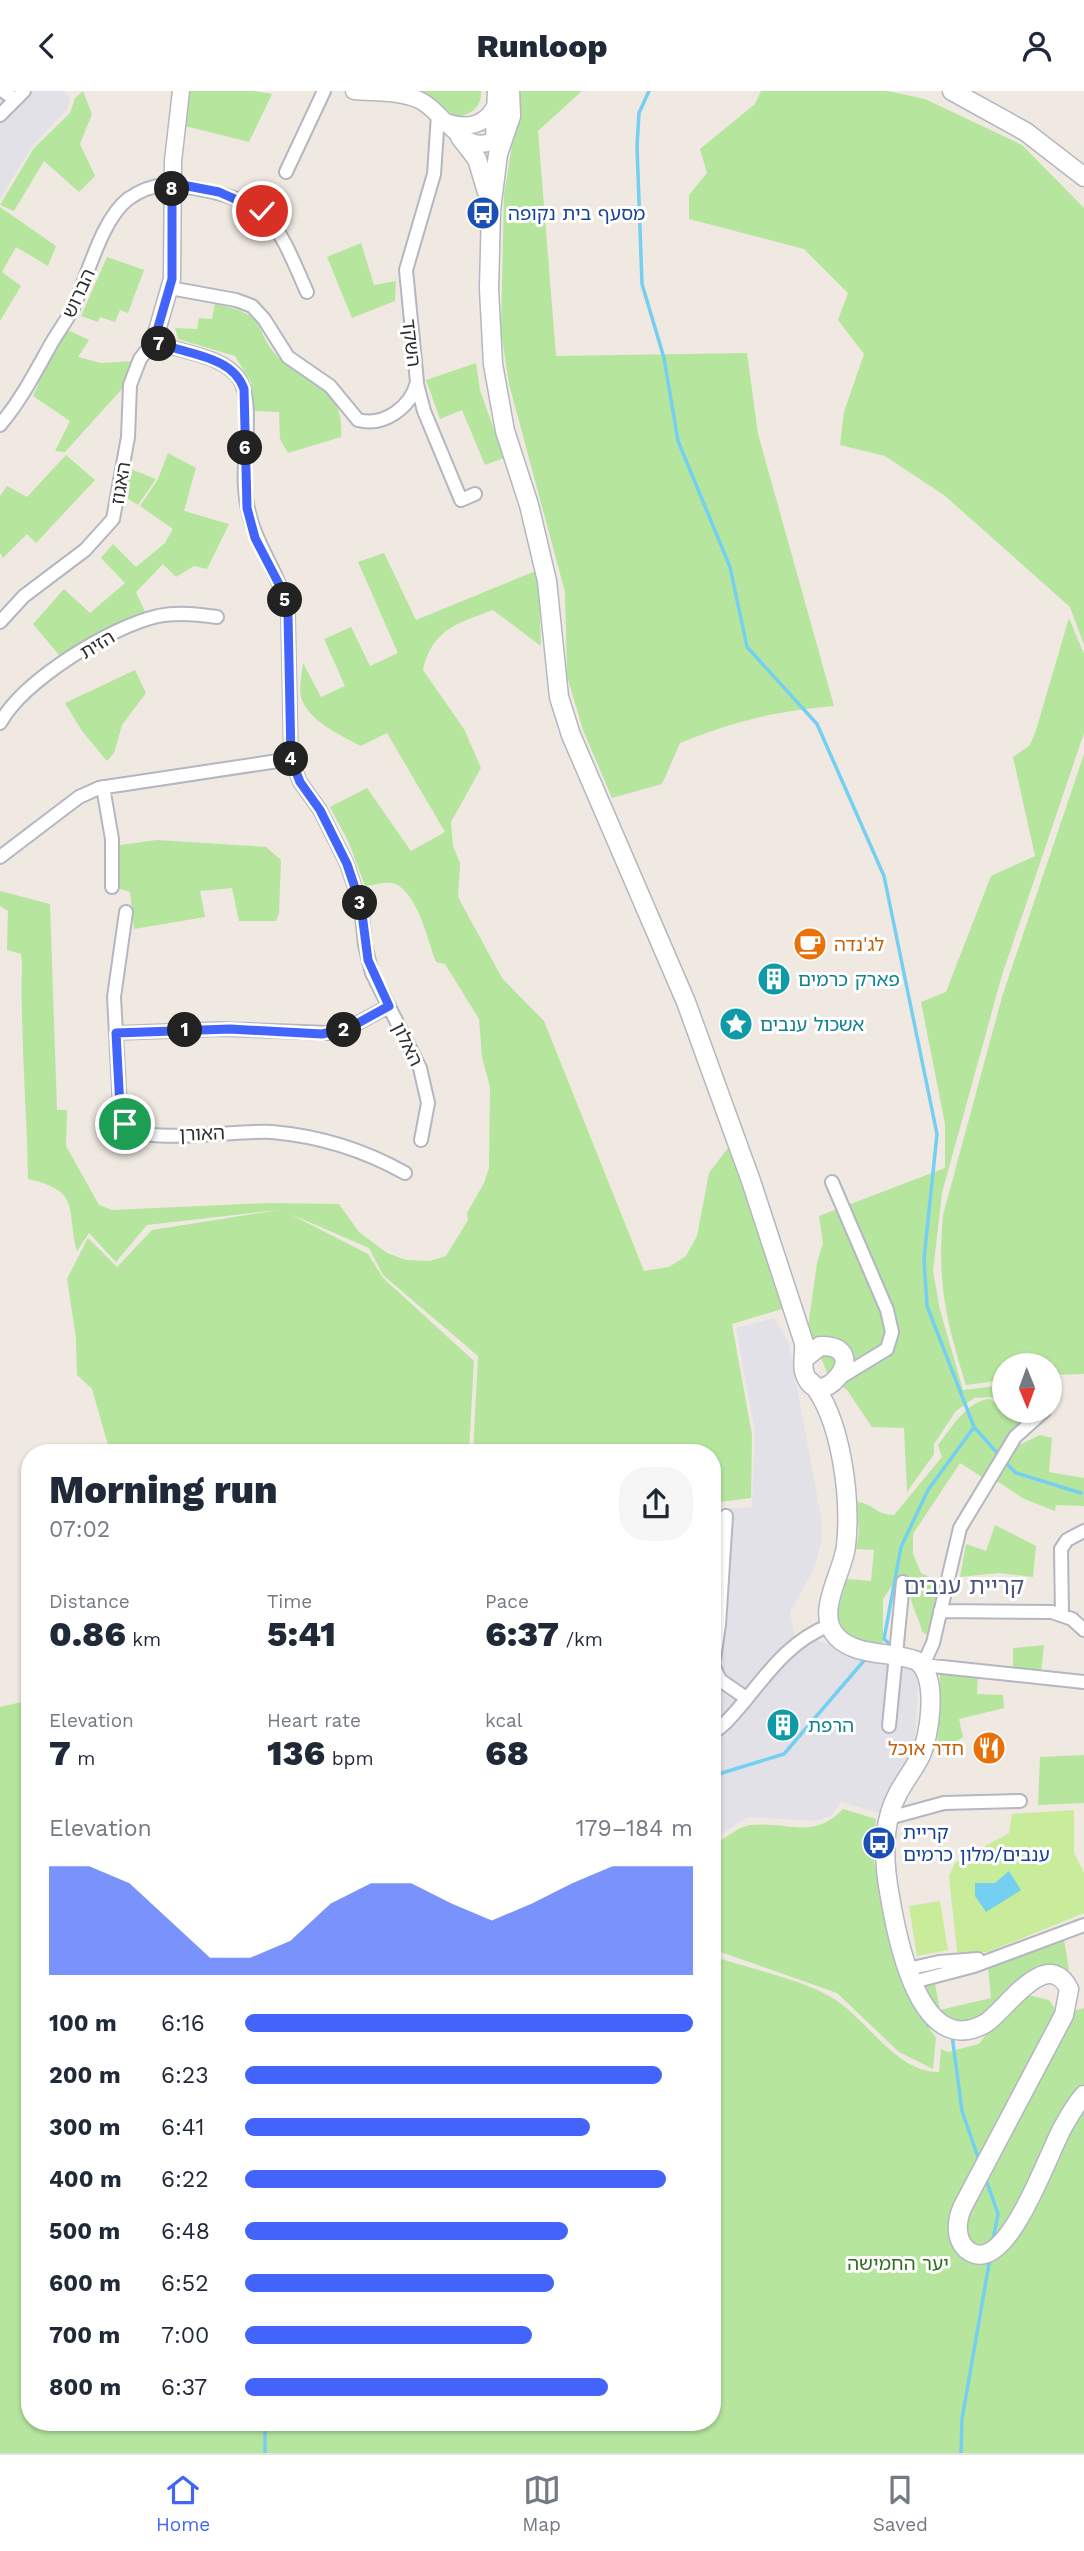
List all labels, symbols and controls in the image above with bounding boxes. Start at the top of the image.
icon: back [28,27,66,65]
text: Runloop [477,27,607,65]
icon: person [1018,27,1056,65]
pin: 8 [154,171,190,207]
text: 8 [166,177,177,200]
pin [232,181,292,241]
icon: check [243,192,281,230]
bus stop icon: מסעף בית נקופה [464,194,502,232]
place label: מסעף בית נקופה [508,202,645,225]
street label: הברוש [57,265,100,322]
street label: השקד [397,318,426,368]
pin: 7 [142,327,176,361]
text: 7 [153,332,164,355]
pin: 6 [228,431,262,465]
text: 6 [239,436,250,459]
street label: האגוז [106,460,135,506]
pin: 5 [268,582,302,617]
text: 5 [279,588,290,611]
street label: הזית [76,625,119,664]
pin: 4 [274,741,308,777]
text: 4 [284,747,297,770]
pin: 3 [342,885,378,921]
text: 3 [354,891,365,914]
cafe icon: לג'נדה [791,925,829,963]
place label: לג'נדה [834,933,885,956]
building icon: פארק כרמים [755,960,793,998]
place label: פארק כרמים [798,968,900,991]
place icon: אשכול ענבים [717,1005,755,1043]
pin: 1 [168,1013,202,1047]
pin: 2 [326,1013,362,1047]
place label: אשכול ענבים [760,1013,864,1036]
text: 1 [180,1018,189,1041]
text: 2 [338,1018,349,1041]
street label: האלון [387,1019,428,1070]
pin [95,1094,155,1154]
icon: arrive [106,1105,144,1143]
street label: האורן [179,1121,225,1146]
north arrow [992,1353,1062,1423]
map controls [992,1353,1062,1423]
button: share [619,1467,693,1541]
text: Morning run [49,1468,278,1512]
text: 07:02 [49,1516,110,1543]
district label: קריית ענבים [904,1573,1024,1600]
text: Distance [49,1590,130,1613]
text: Time [267,1590,312,1613]
text: Pace [485,1590,529,1613]
text: 0.86 [49,1613,126,1655]
text: 5:41 [267,1613,336,1655]
text: 6:37 [485,1613,559,1655]
text: km [126,1628,161,1651]
text: /km [559,1628,603,1651]
building icon: הרפת [764,1706,802,1744]
text: Elevation [49,1709,134,1732]
text: Heart rate [267,1709,361,1732]
text: kcal [485,1709,523,1732]
place label: הרפת [808,1714,854,1737]
restaurant icon: חדר אוכל [970,1729,1008,1767]
text: 7 [49,1732,71,1774]
text: 136 [267,1732,325,1774]
text: 68 [485,1732,529,1774]
place label: חדר אוכל [888,1737,964,1760]
text: m [71,1747,95,1770]
text: bpm [325,1747,374,1770]
text: Elevation [49,1815,152,1842]
text: 179–184 m [576,1815,693,1842]
place label: קריית ענבים/מלון כרמים [903,1821,1050,1866]
bus stop icon: קריית ענבים/מלון כרמים [860,1824,898,1862]
text: 100 m [49,2010,117,2037]
text: 6:16 [161,2010,205,2037]
text: 200 m [49,2062,121,2089]
text: 6:23 [161,2062,209,2089]
text: 300 m [49,2114,120,2141]
text: 6:41 [161,2114,204,2141]
text: 400 m [49,2166,122,2193]
text: 6:22 [161,2166,209,2193]
text: 500 m [49,2218,120,2245]
text: 6:48 [161,2218,210,2245]
park label: יער החמישה [847,2252,949,2275]
text: 600 m [49,2270,121,2297]
text: 6:52 [161,2270,209,2297]
text: 700 m [49,2322,120,2349]
text: 7:00 [161,2322,209,2349]
text: 800 m [49,2374,121,2401]
text: 6:37 [161,2374,207,2401]
tab: Home [156,2471,210,2536]
tab: Map [522,2471,561,2536]
tab: Saved [873,2471,928,2536]

